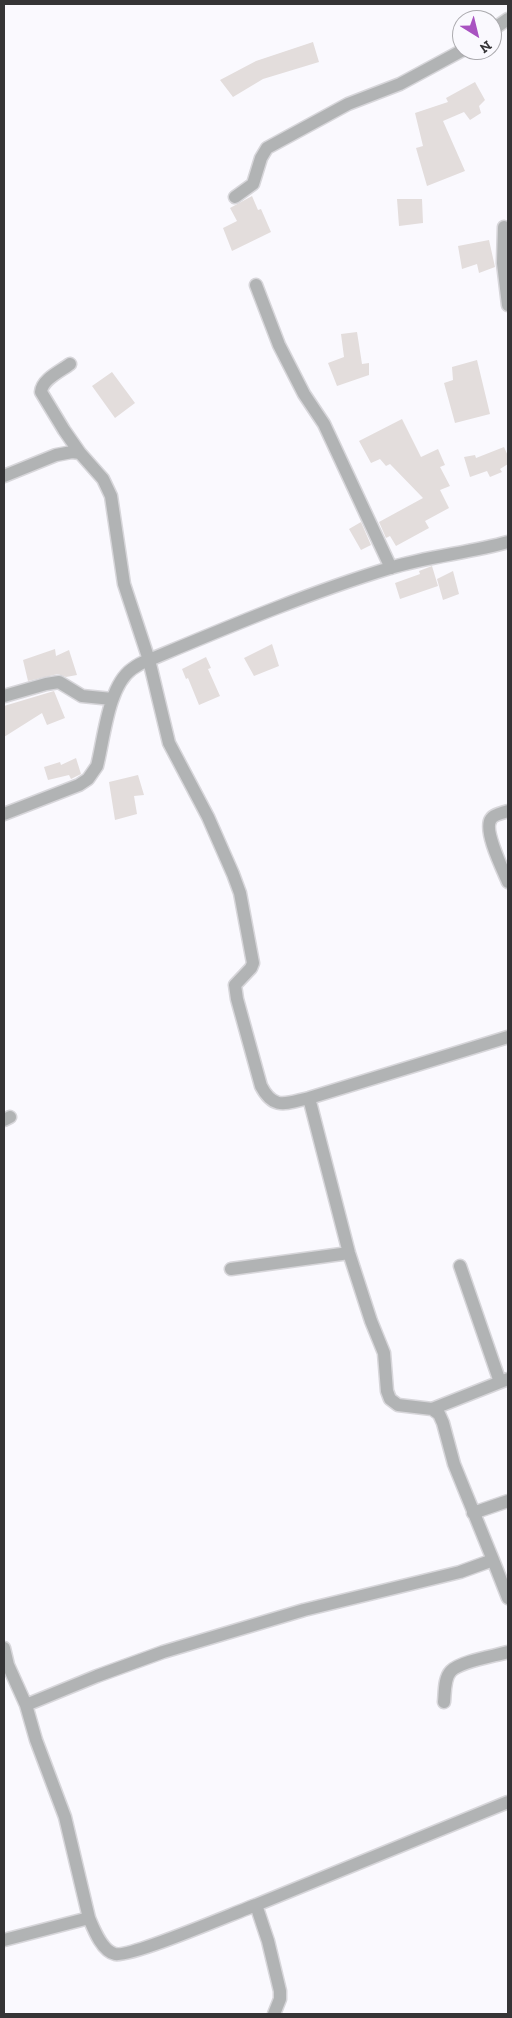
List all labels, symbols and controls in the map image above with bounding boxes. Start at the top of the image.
north arrow [452,10,502,60]
text: N [476,37,495,57]

